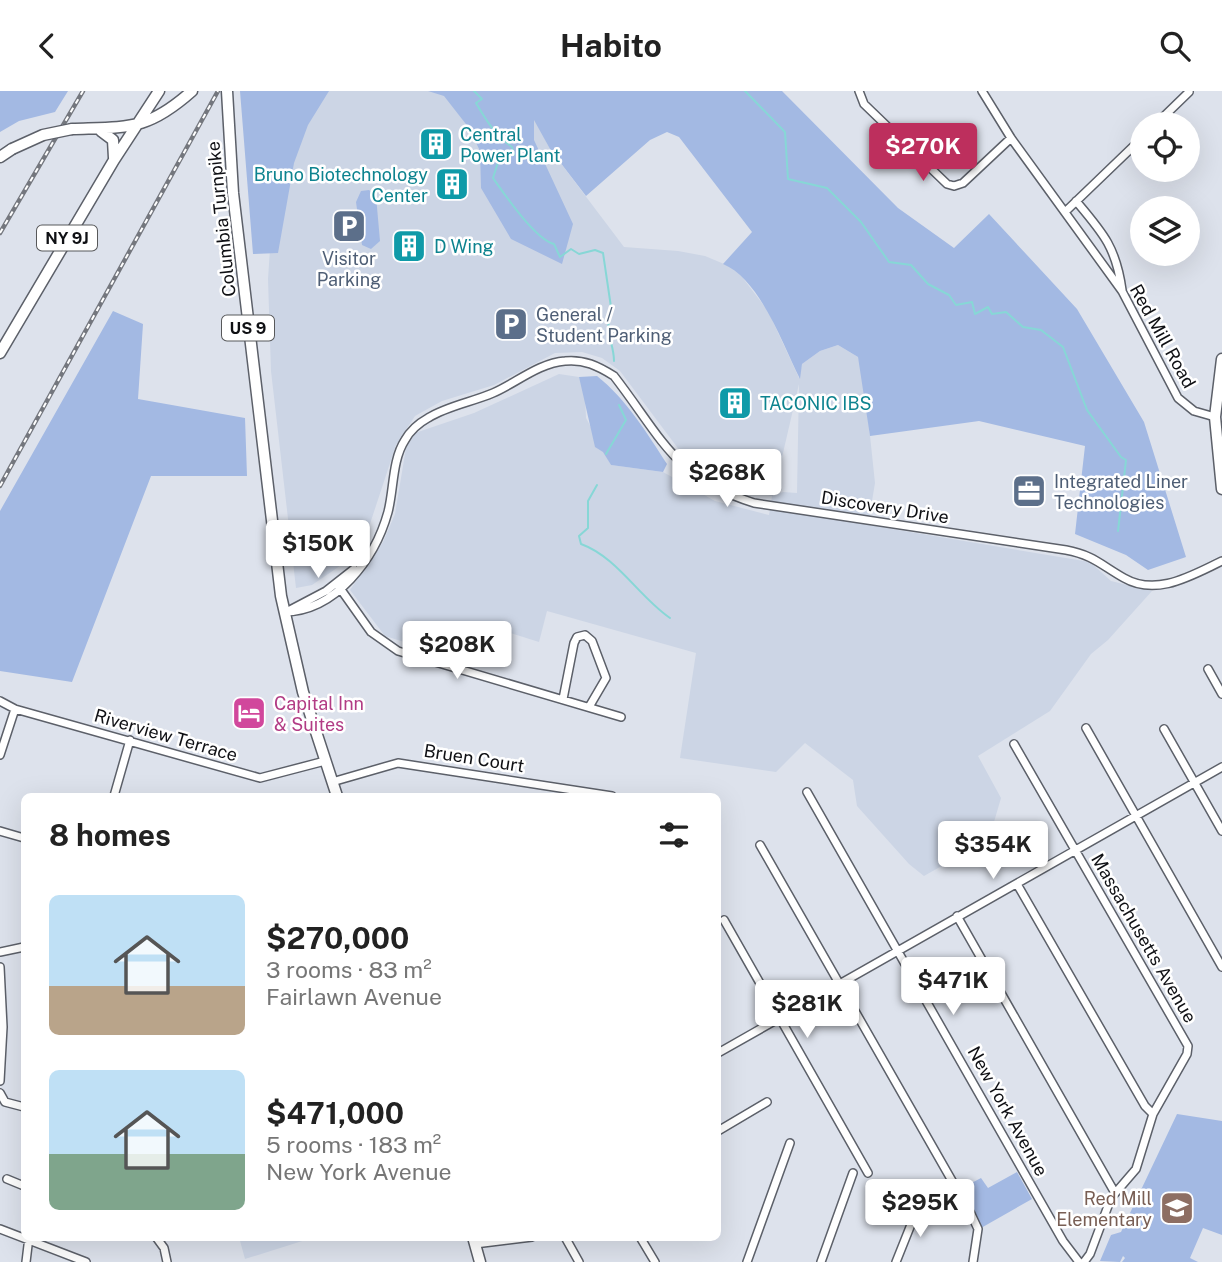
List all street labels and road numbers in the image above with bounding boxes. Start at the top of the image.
street label: Columbia Turnpike [202,140,240,298]
road number: NY 9J [37,225,97,251]
street label: Red Mill Road [1126,280,1200,392]
road number: US 9 [222,315,274,340]
street label: Discovery Drive [820,487,950,527]
street label: Riverview Terrace [92,704,240,766]
street label: Bruen Court [422,740,526,776]
street label: Massachusetts Avenue [1087,850,1201,1026]
street label: New York Avenue [964,1042,1052,1180]

